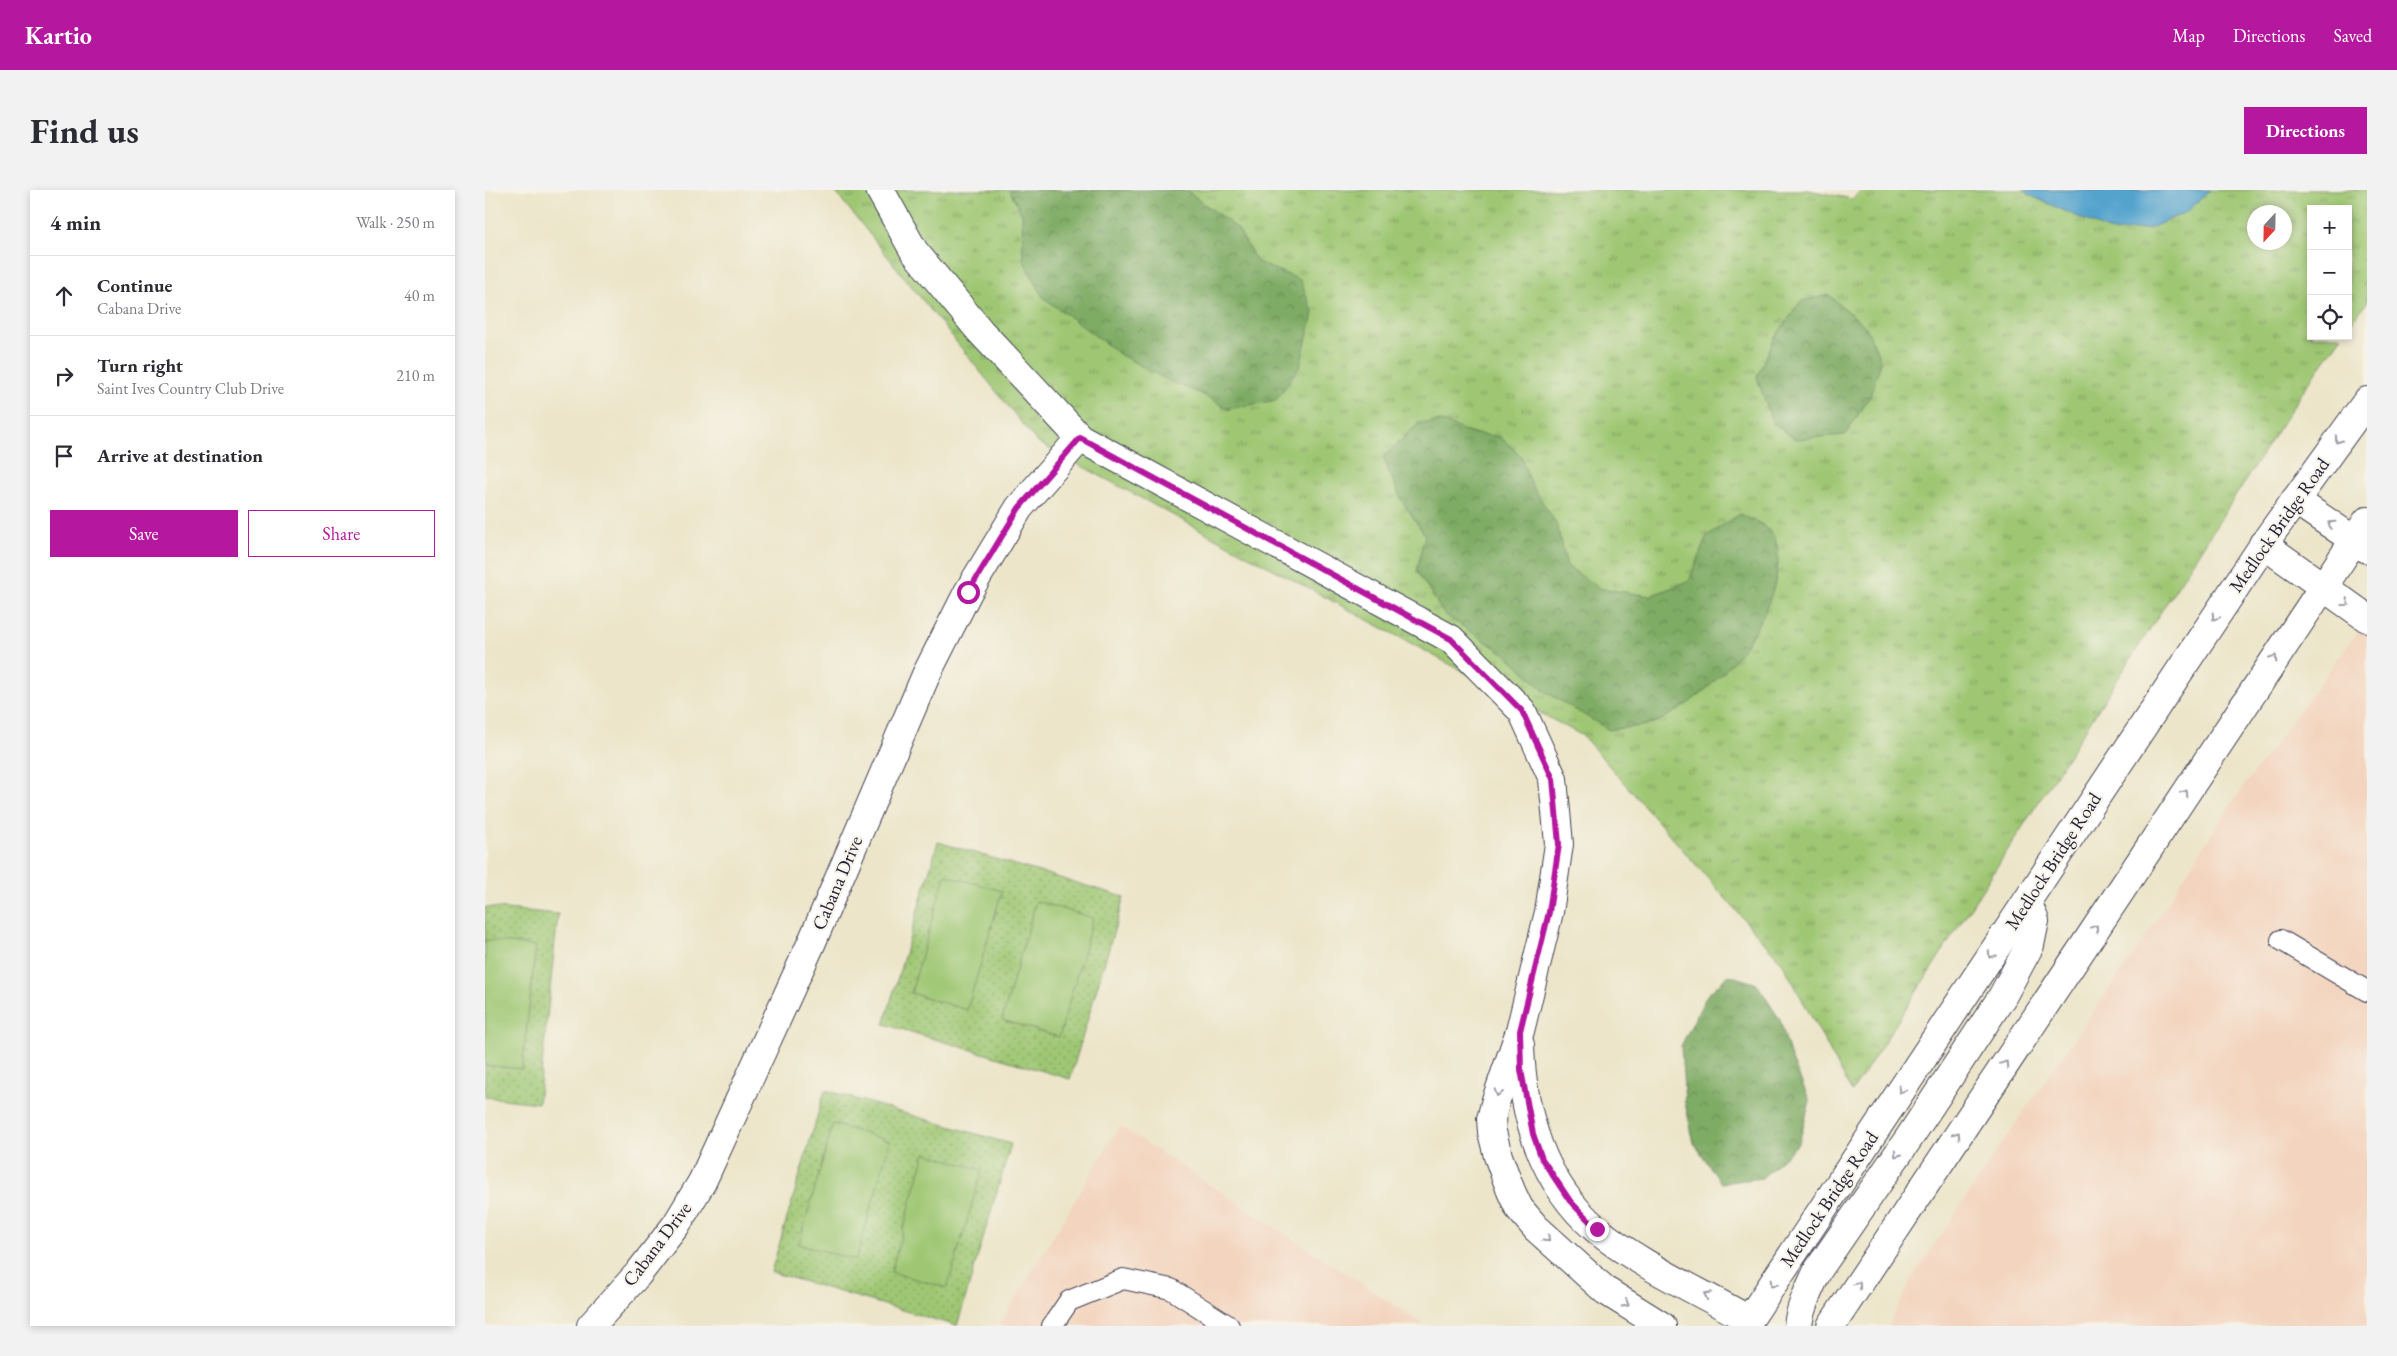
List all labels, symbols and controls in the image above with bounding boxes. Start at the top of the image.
text: Kartio [25,20,92,51]
text: Map [2173,24,2205,47]
text: Directions [2233,24,2305,47]
text: Saved [2333,24,2372,47]
button: Directions [2244,107,2367,154]
text: Find us [30,108,139,153]
north arrow [2247,205,2292,250]
map controls [2307,205,2352,340]
button: + [2307,205,2352,250]
text: 4 min [50,209,101,236]
text: Walk · 250 m [356,212,435,233]
button: − [2307,250,2352,295]
text: Continue [97,273,172,298]
icon: ahead [50,282,78,310]
text: 40 m [404,285,435,306]
button: locate [2307,295,2352,340]
text: Cabana Drive [97,298,181,319]
text: Turn right [97,353,183,378]
icon: right [50,362,78,390]
text: 210 m [396,365,435,386]
text: Saint Ives Country Club Drive [97,378,284,399]
one-way arrow [2336,434,2344,443]
icon: arrive [50,442,78,470]
text: Arrive at destination [97,443,263,468]
street label: Medlock Bridge Road [2223,452,2335,597]
button: Save [50,510,238,557]
button: Share [248,510,435,557]
one-way arrow [2327,521,2337,530]
route start [957,581,980,604]
one-way arrow [2340,597,2350,606]
one-way arrow [2212,611,2221,620]
one-way arrow [2268,654,2278,663]
street label: Medlock Bridge Road [1999,787,2107,934]
one-way arrow [2178,789,2188,798]
street label: Cabana Drive [806,832,868,934]
one-way arrow [2088,925,2098,934]
one-way arrow [1988,949,1997,959]
one-way arrow [1999,1060,2008,1069]
one-way arrow [1898,1085,1907,1094]
one-way arrow [1494,1089,1504,1097]
street label: Medlock Bridge Road [1774,1126,1884,1272]
one-way arrow [1951,1132,1960,1141]
one-way arrow [1894,1149,1903,1158]
street label: Cabana Drive [617,1197,697,1291]
route end [1586,1218,1609,1241]
one-way arrow [1541,1233,1550,1242]
one-way arrow [1769,1279,1779,1288]
one-way arrow [1851,1282,1861,1291]
one-way arrow [1703,1291,1712,1301]
one-way arrow [1621,1298,1630,1308]

